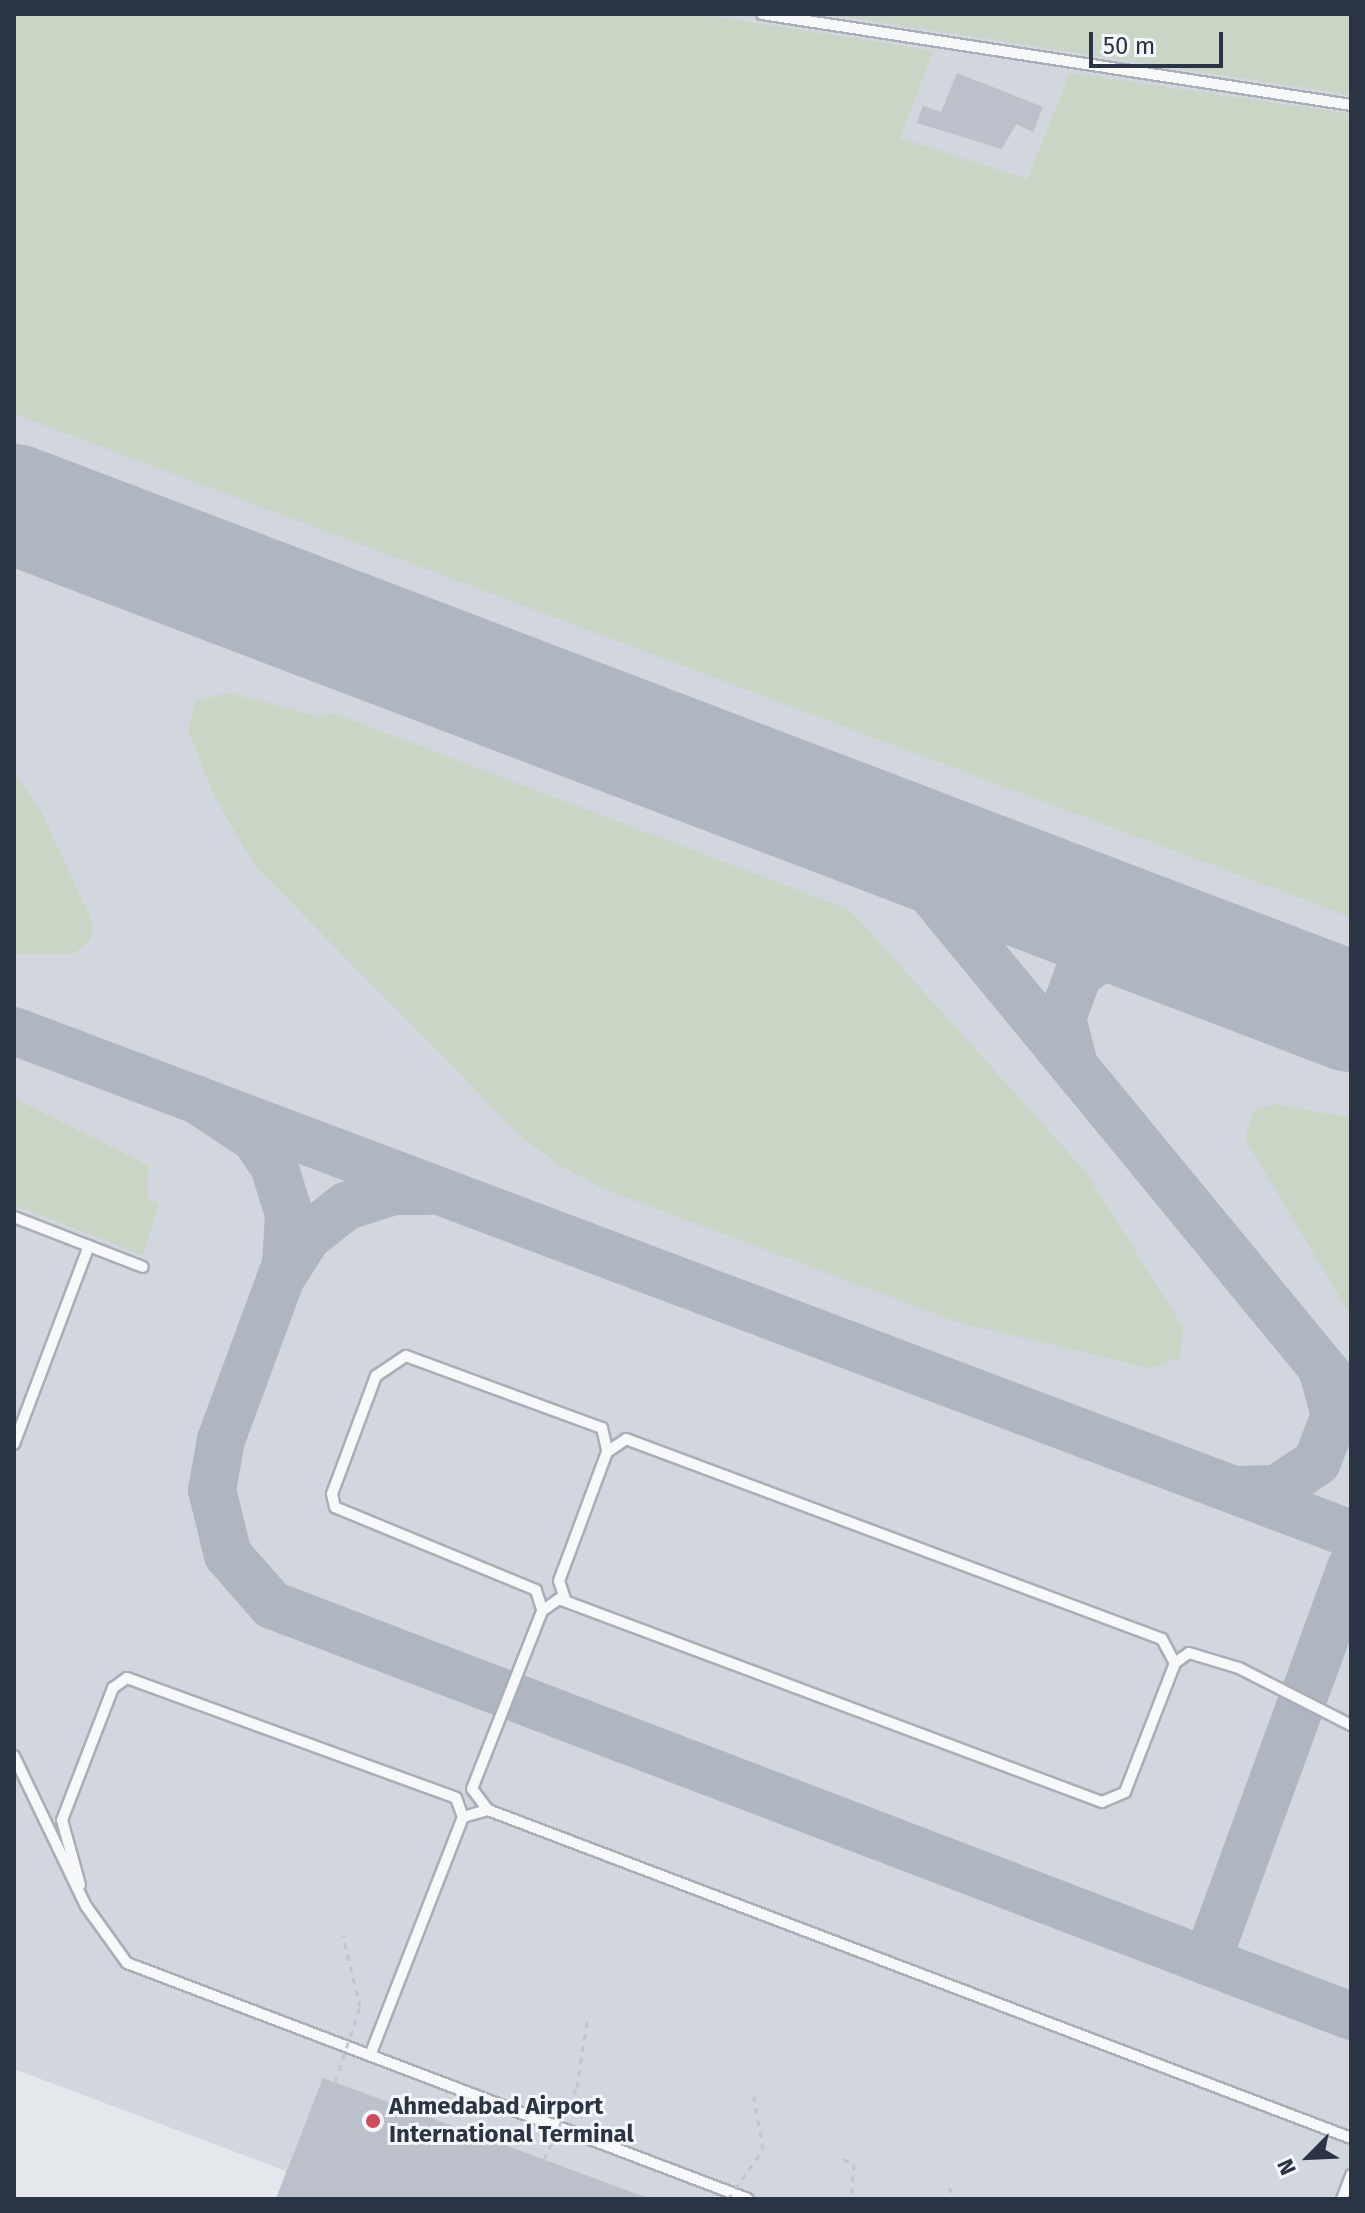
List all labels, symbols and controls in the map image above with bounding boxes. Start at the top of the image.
scale bar [1093,16,1227,66]
text: 50 m [1103,32,1155,60]
place label: Ahmedabad Airport International Terminal [389,2093,634,2149]
marker: Ahmedabad Airport International Terminal [364,2112,382,2130]
north arrow [1269,2117,1349,2197]
text: N [1271,2155,1302,2179]

